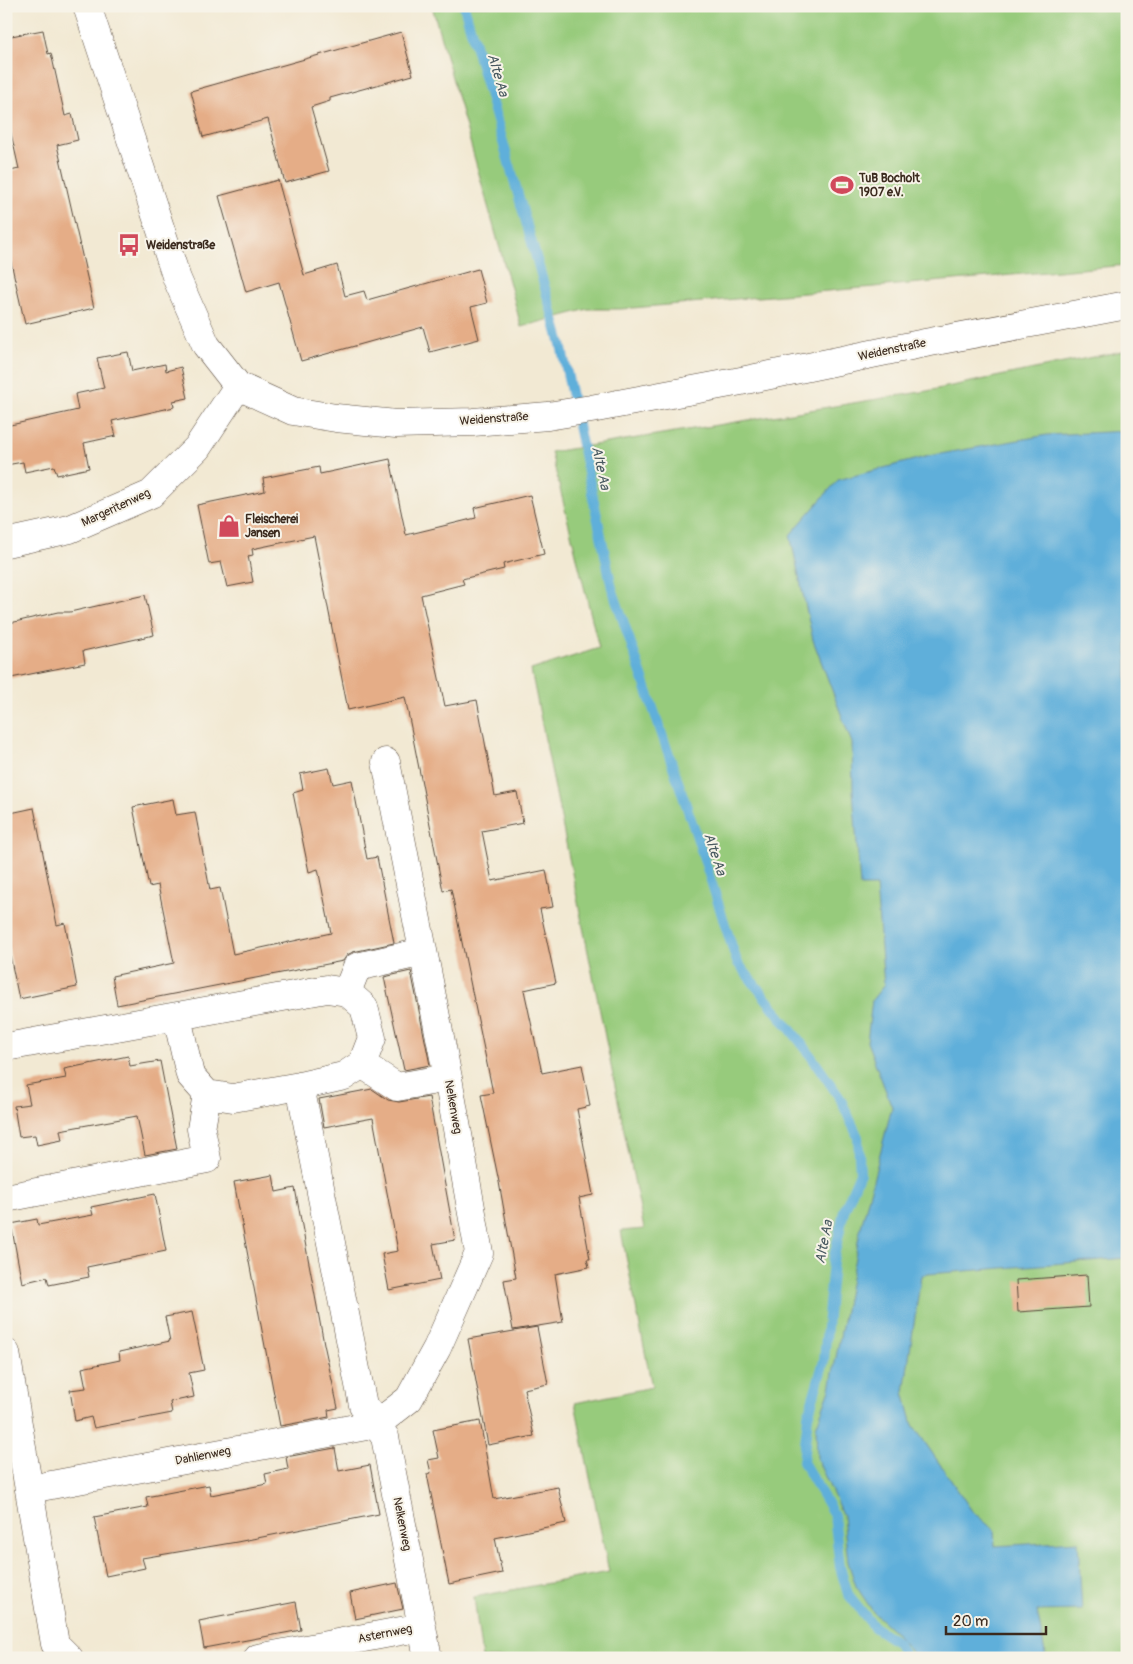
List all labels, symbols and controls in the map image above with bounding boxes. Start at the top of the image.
water label: Alte Aa [484,52,513,100]
place label: TuB Bocholt 1907 e.V. [858,171,921,200]
sports icon: TuB Bocholt 1907 e.V. [829,172,855,198]
bus stop icon: Weidenstraße [116,232,142,258]
place label: Weidenstraße [146,238,216,253]
street label: Weidenstraße [857,335,927,365]
street label: Weidenstraße [459,409,529,429]
water label: Alte Aa [588,445,614,493]
street label: Margeritenweg [79,486,153,530]
place label: Fleischerei Jansen [245,512,298,541]
shop icon: Fleischerei Jansen [216,513,242,539]
water label: Alte Aa [700,831,730,879]
street label: Nelkenweg [441,1079,465,1135]
water label: Alte Aa [811,1218,837,1265]
street label: Dahlienweg [174,1443,232,1469]
street label: Nelkenweg [389,1496,415,1552]
scale bar [946,1604,1046,1636]
text: 20 m [953,1612,988,1631]
street label: Asternweg [357,1621,413,1647]

